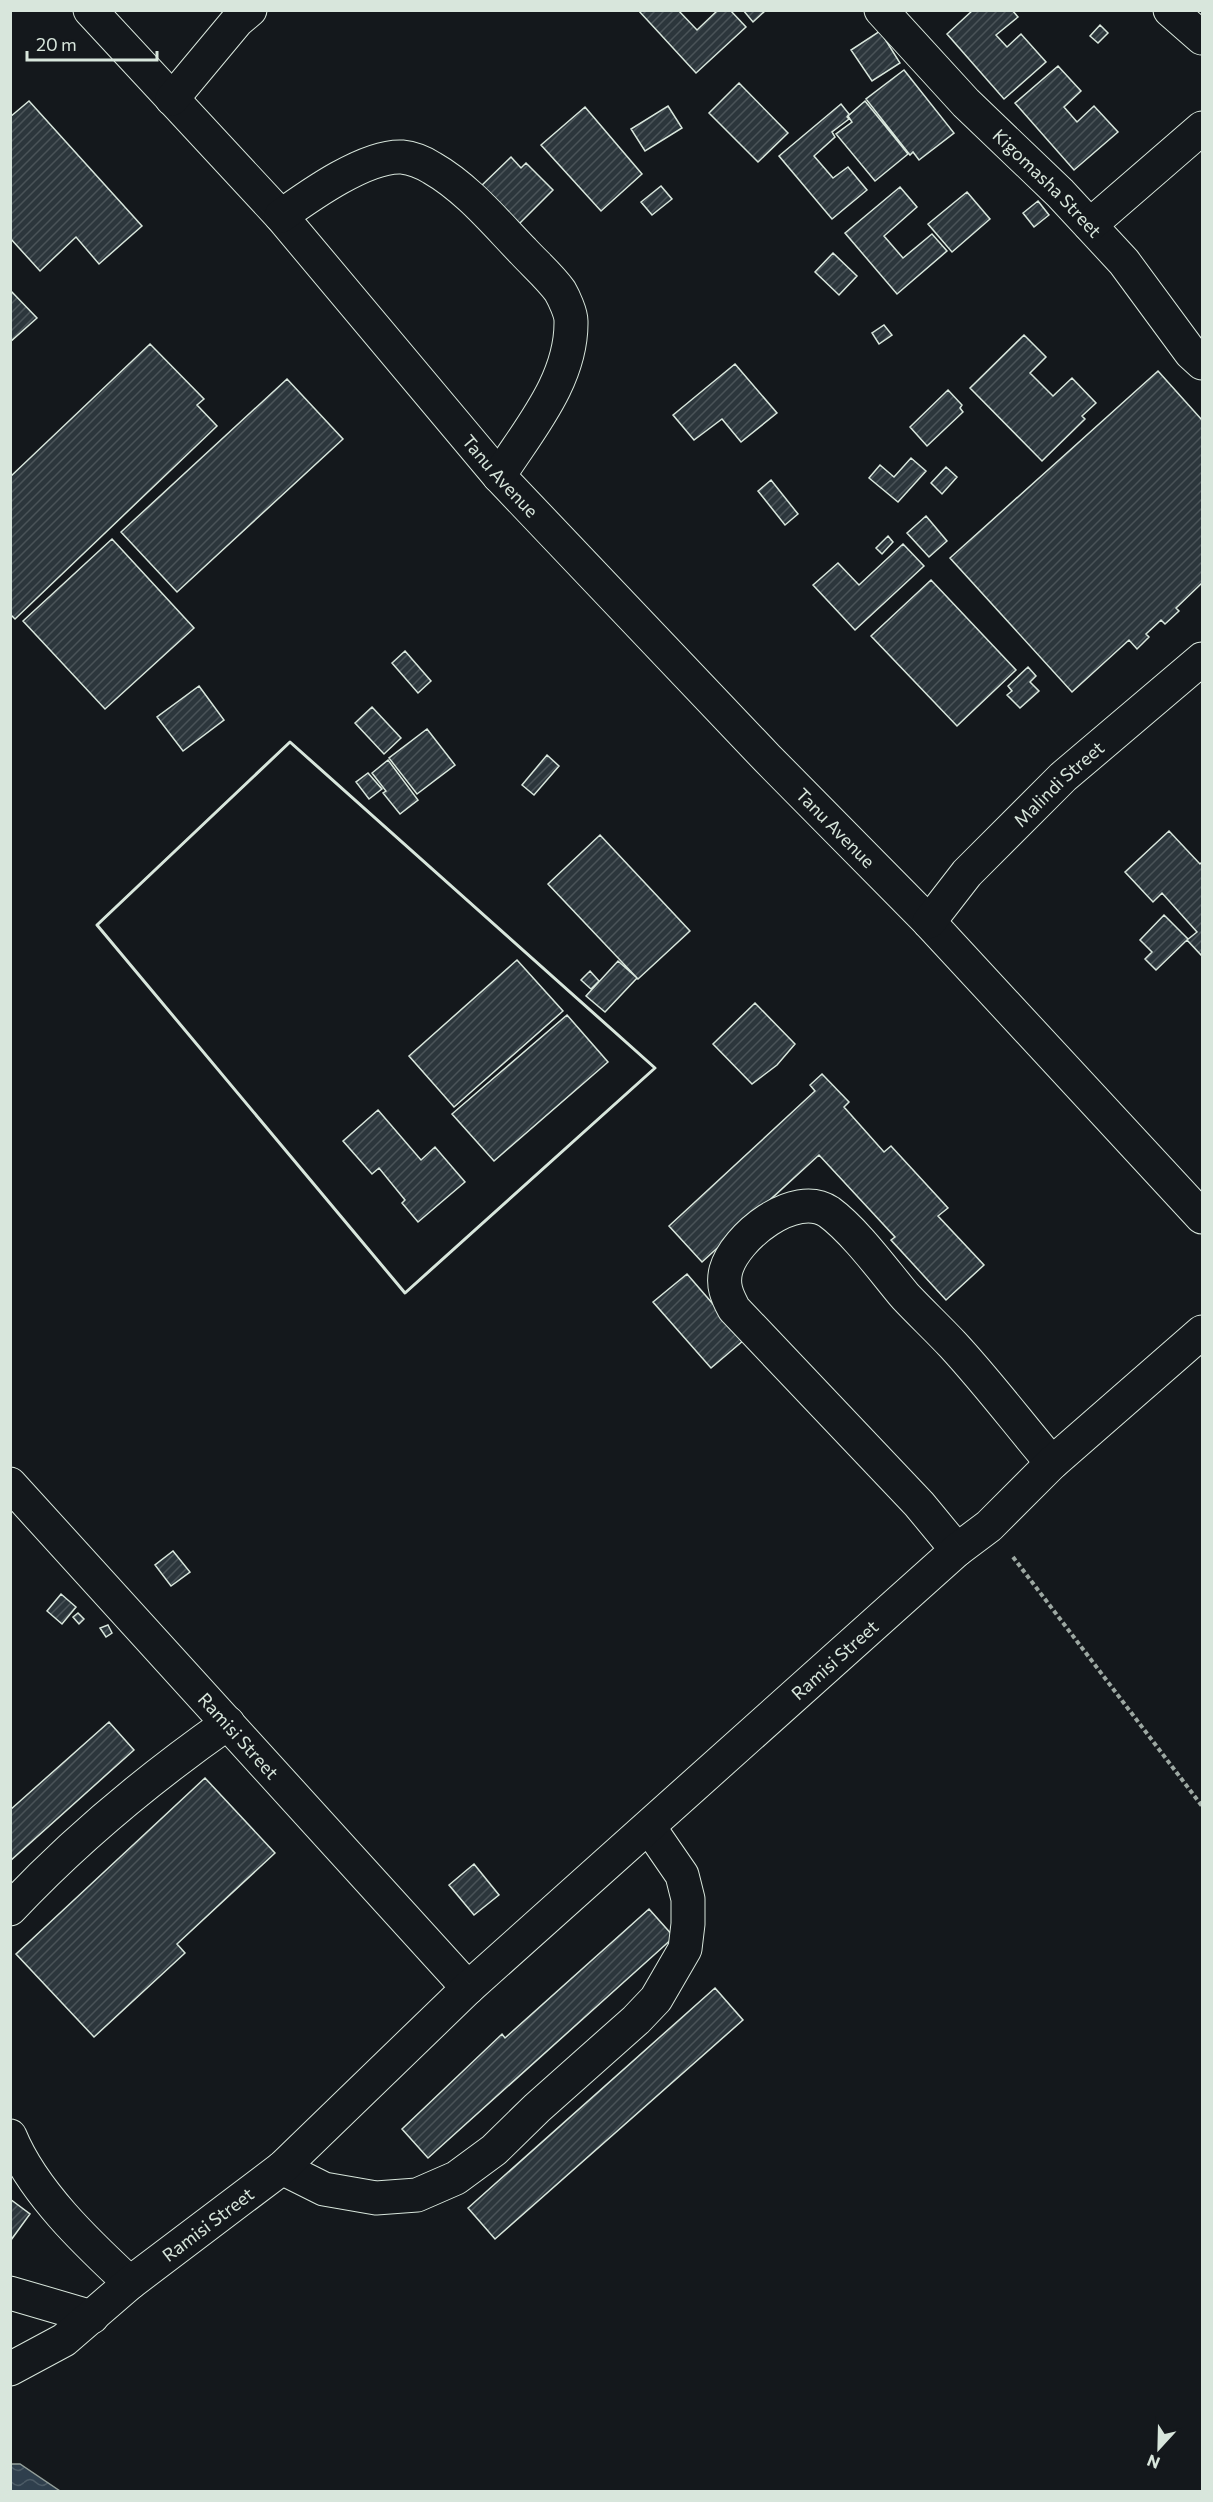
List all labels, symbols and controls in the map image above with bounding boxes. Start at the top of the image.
scale bar [27,24,158,62]
text: 20 m [36,33,77,55]
street label: Kigomasha Street [989,124,1106,242]
street label: Tanu Avenue [458,430,543,522]
street label: Malindi Street [1009,736,1108,831]
street label: Tanu Avenue [792,783,880,872]
street label: Ramisi Street [787,1615,882,1704]
street label: Ramisi Street [194,1688,283,1783]
street label: Ramisi Street [158,2183,258,2266]
north arrow [1129,2418,1189,2478]
text: N [1144,2451,1162,2473]

